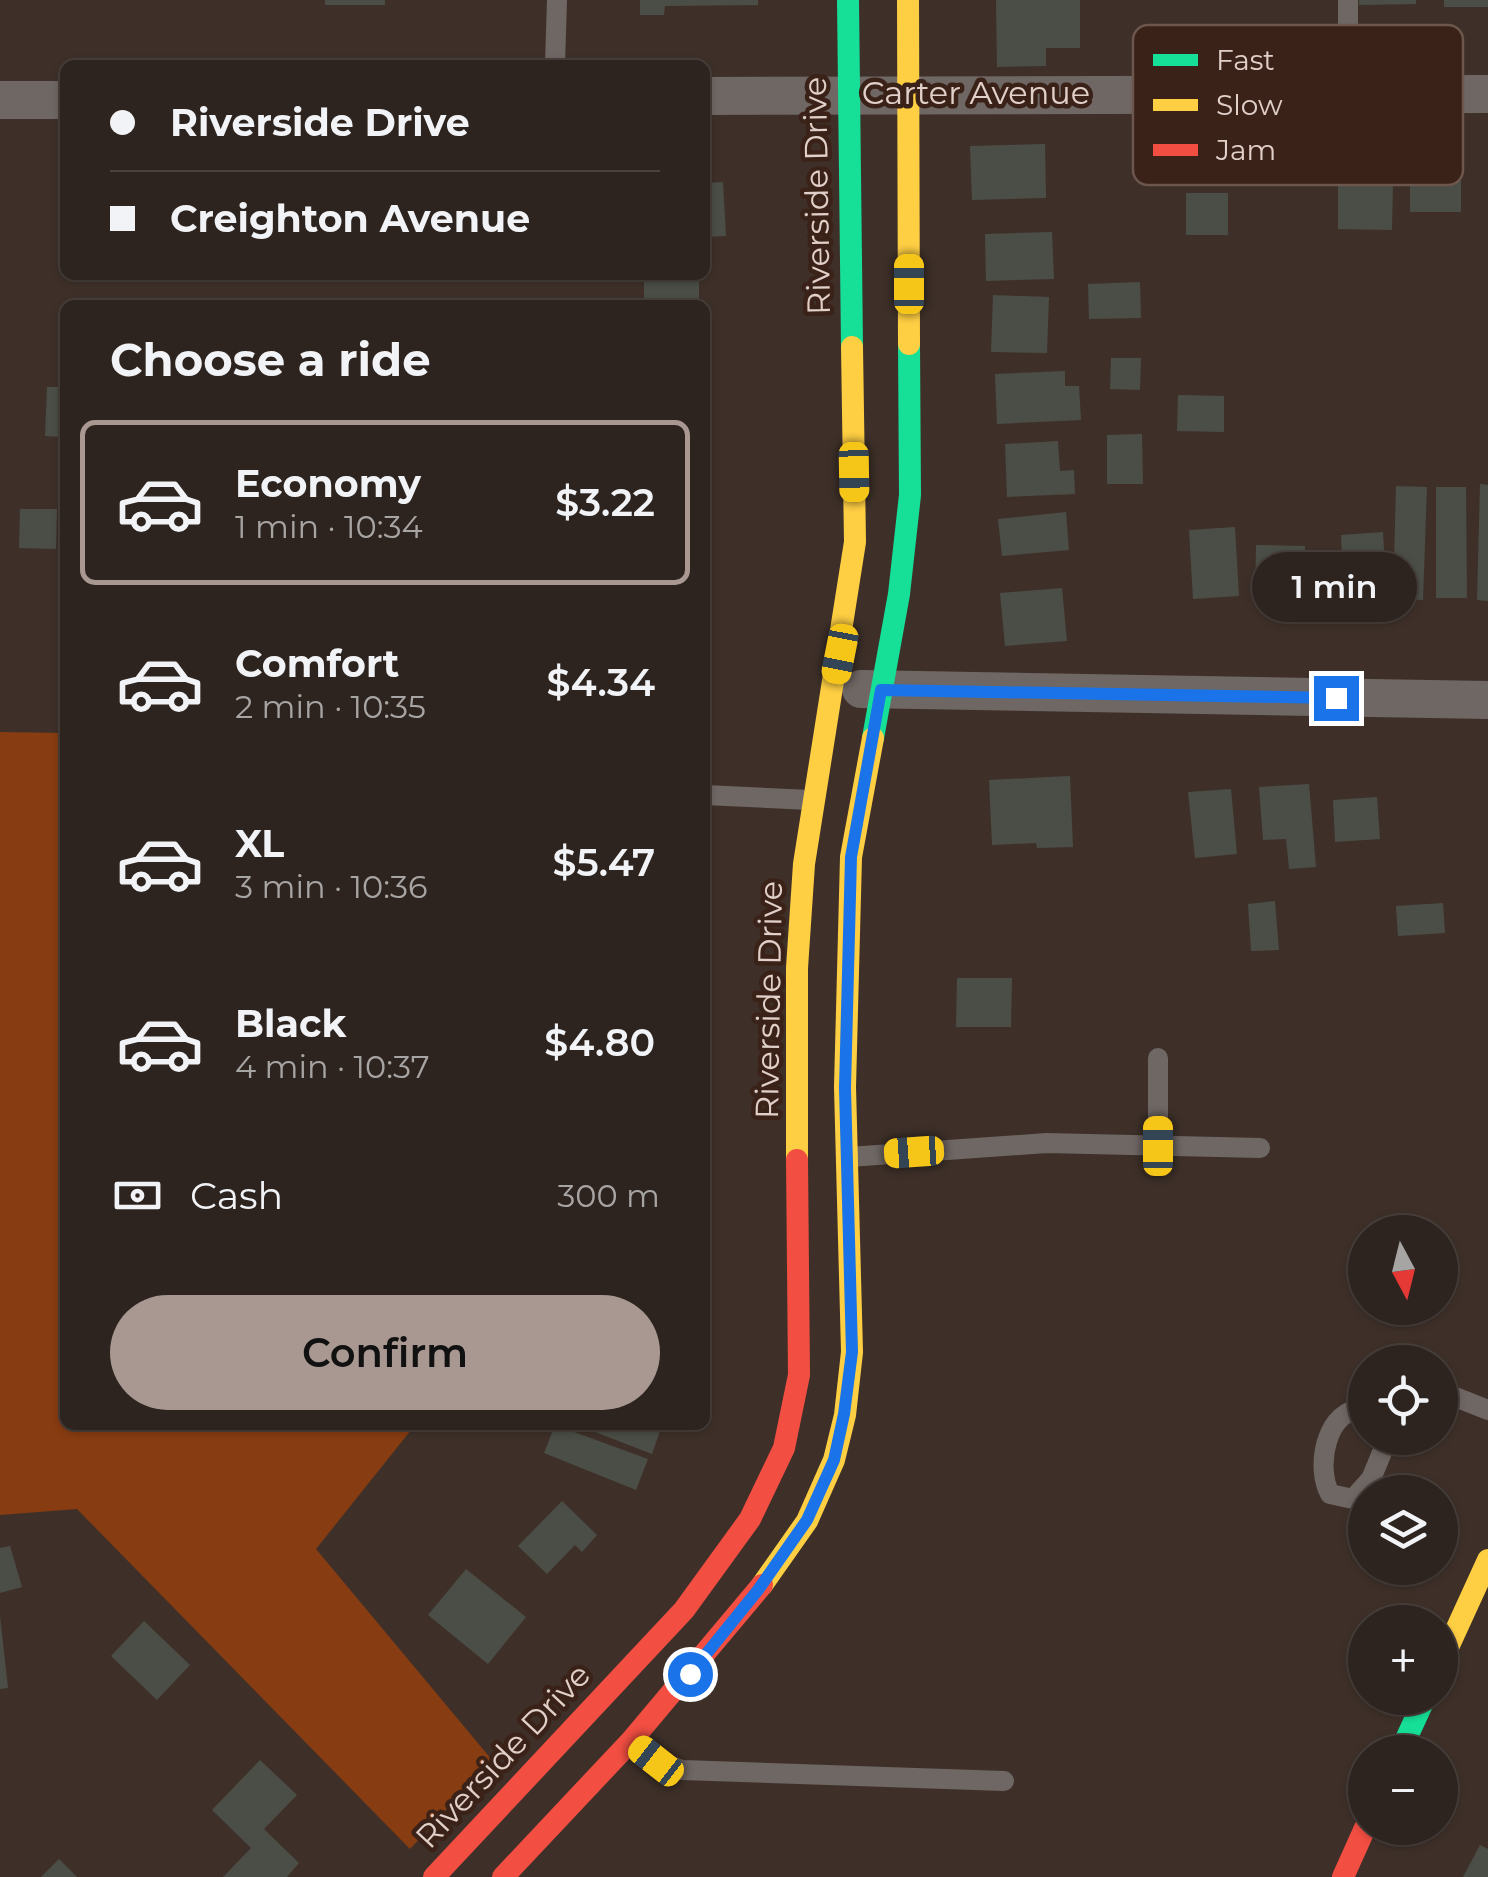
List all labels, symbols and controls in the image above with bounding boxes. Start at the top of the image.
legend [1133,25,1463,185]
text: Fast [1216,43,1275,77]
street label: Carter Avenue [862,73,1090,112]
street label: Riverside Drive [795,77,838,315]
text: Slow [1216,88,1283,122]
text: Riverside Drive [170,99,470,146]
text: Jam [1215,133,1276,167]
text: Creighton Avenue [170,195,530,242]
car [894,254,924,314]
text: Choose a ride [110,332,431,387]
car [838,442,870,502]
icon: car [115,458,205,548]
text: Economy [235,460,421,507]
text: $3.22 [555,479,655,526]
text: 1 min · 10:34 [235,507,423,546]
callout: 1 min [1254,553,1418,623]
text: 1 min [1292,567,1377,606]
car [820,622,860,686]
icon: car [115,638,205,728]
text: Comfort [235,640,399,687]
text: $4.34 [547,659,655,706]
route end [1314,676,1359,721]
text: 2 min · 10:35 [235,687,426,726]
icon: car [115,818,205,908]
text: XL [235,820,284,867]
text: $5.47 [553,839,655,886]
text: 3 min · 10:36 [235,867,428,906]
street label: Riverside Drive [747,881,790,1119]
icon: car [115,998,205,1088]
text: Black [235,1000,346,1047]
text: $4.80 [544,1019,655,1066]
text: 4 min · 10:37 [235,1047,430,1086]
car [1143,1116,1173,1176]
car [883,1135,945,1169]
icon: cash [110,1168,165,1223]
text: Cash [190,1172,283,1219]
text: 300 m [557,1176,660,1215]
north arrow [1348,1215,1458,1325]
map controls [1348,1215,1458,1845]
button: Confirm [110,1295,660,1410]
button: locate [1348,1345,1458,1455]
button: layers [1348,1475,1458,1585]
button: + [1348,1605,1458,1715]
route start [668,1652,713,1697]
street label: Riverside Drive [407,1655,598,1856]
car [623,1731,689,1791]
button: − [1348,1735,1458,1845]

